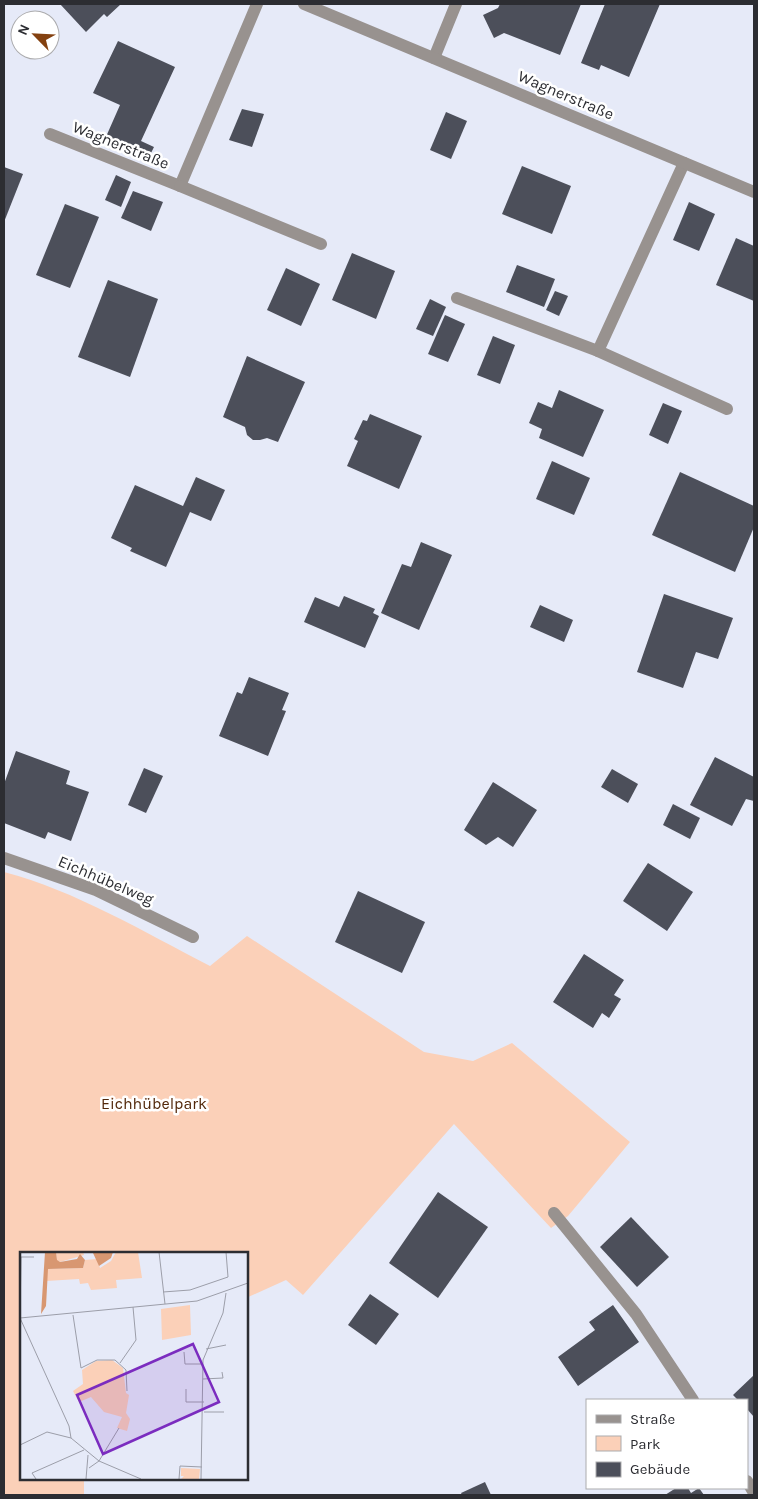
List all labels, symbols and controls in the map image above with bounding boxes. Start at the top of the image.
north arrow [10,10,60,60]
text: N [14,22,33,38]
street label: Wagnerstraße [515,66,617,124]
street label: Wagnerstraße [70,117,172,173]
street label: Eichhübelweg [55,851,157,909]
park label: Eichhübelpark [101,1094,207,1113]
inset map [20,1252,248,1479]
legend [586,1399,748,1489]
text: Straße [630,1410,675,1428]
text: Park [630,1435,660,1453]
text: Gebäude [630,1460,690,1478]

